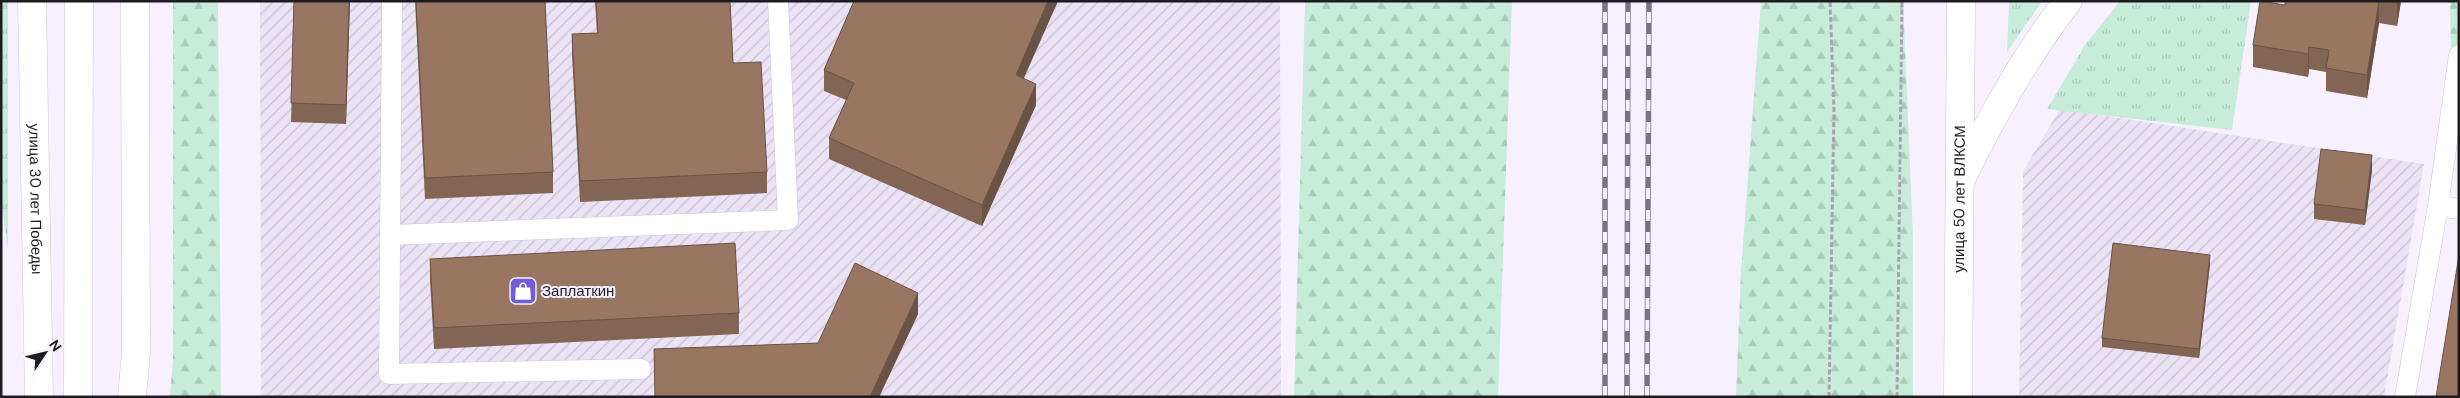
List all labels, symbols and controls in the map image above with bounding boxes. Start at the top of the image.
street label: улица 30 лет Победы [24,123,47,275]
street label: улица 50 лет ВЛКСМ [1949,125,1970,273]
shop icon: Заплаткин [508,276,538,306]
place label: Заплаткин [542,281,614,301]
north arrow [20,328,70,378]
text: N [45,336,66,355]

